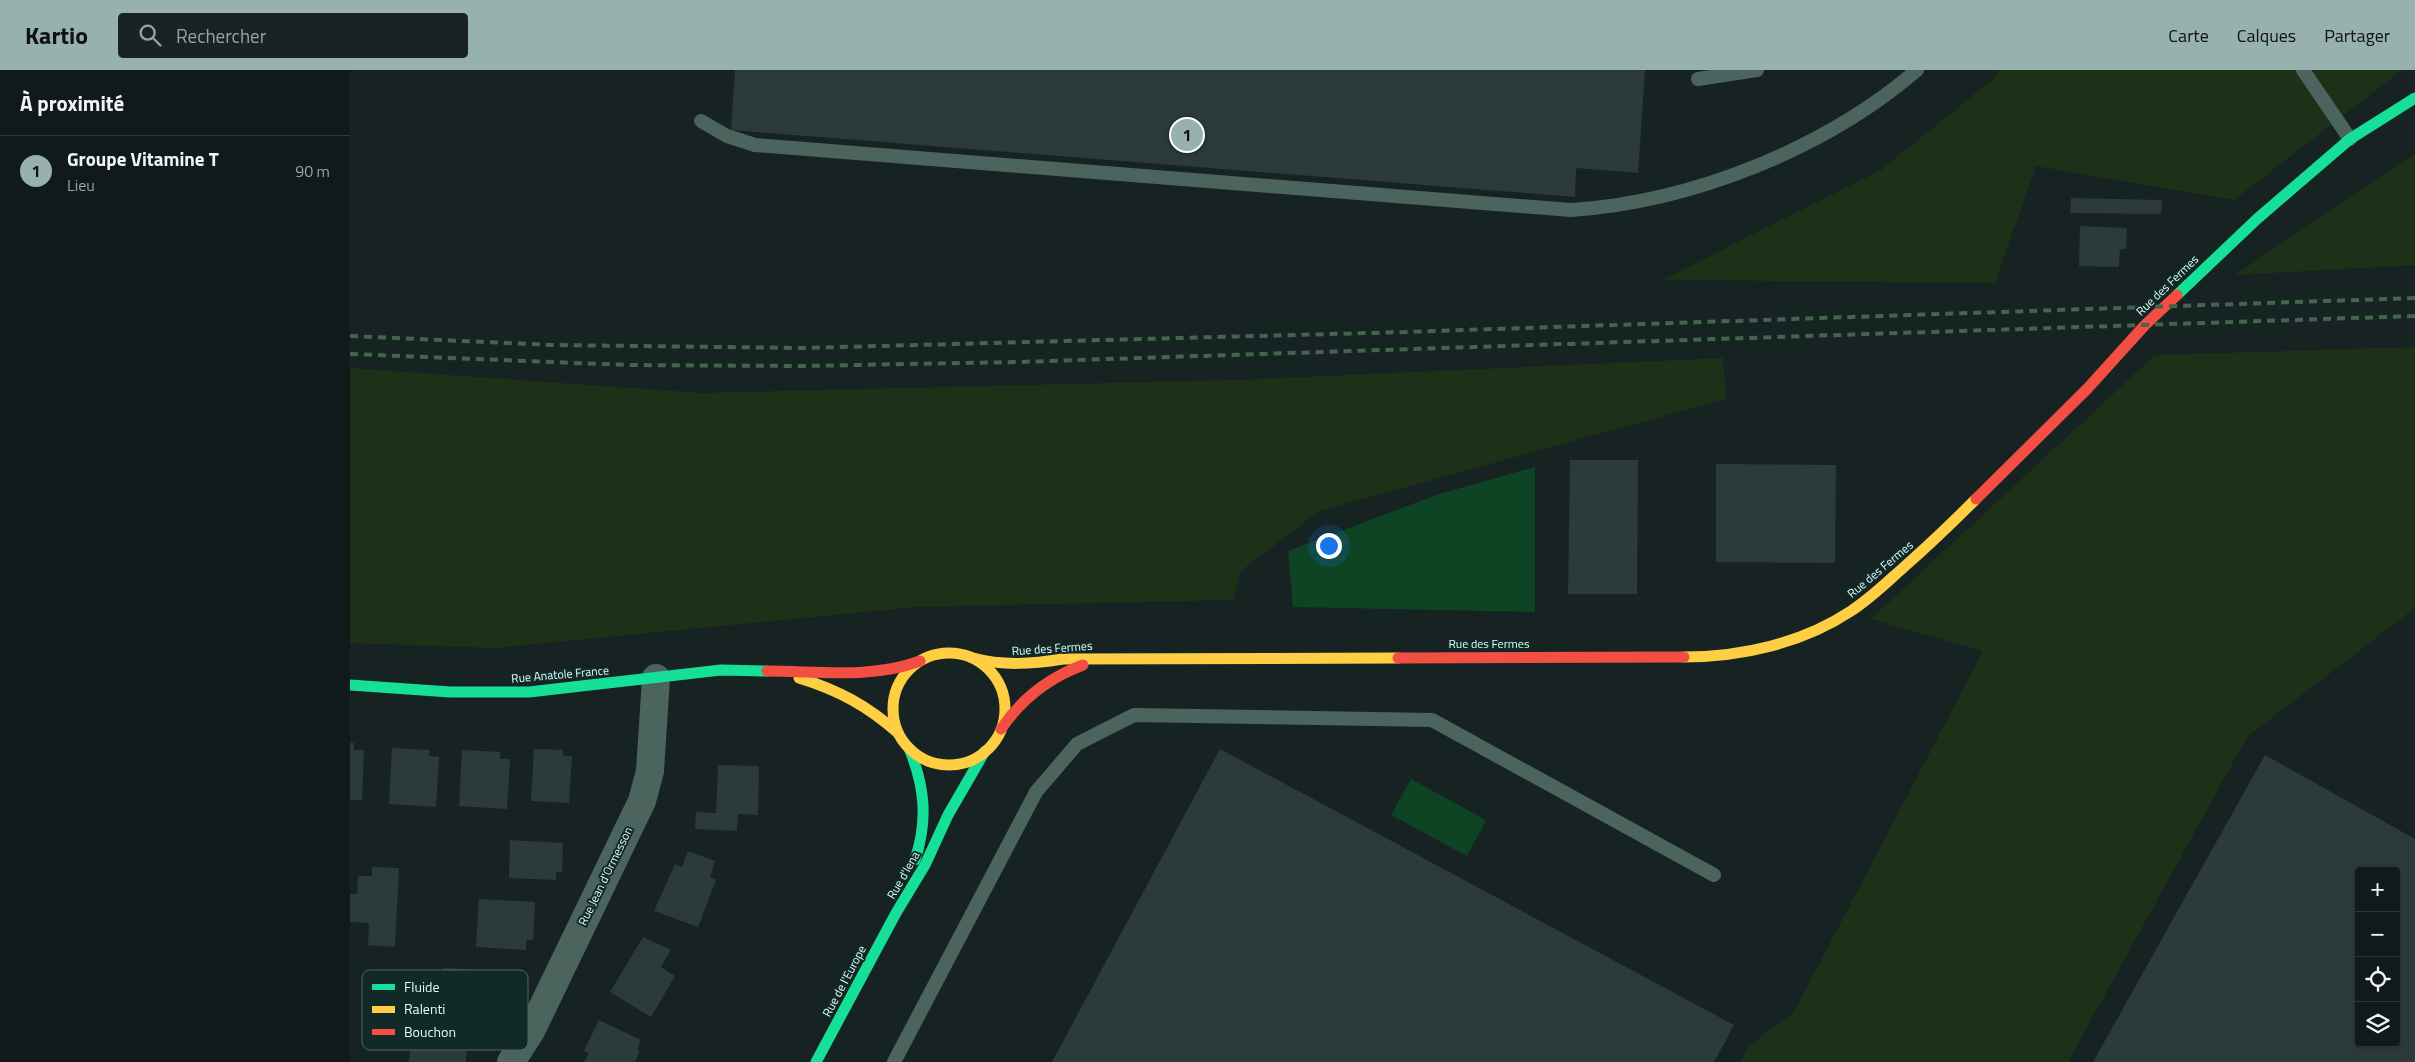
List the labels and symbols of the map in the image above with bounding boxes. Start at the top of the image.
pin: 1 [1171,116,1203,154]
street label: Rue des Fermes [2131,250,2203,320]
your location [1316,533,1342,559]
street label: Rue des Fermes [1843,535,1917,602]
street label: Rue des Fermes [1448,634,1530,653]
street label: Rue des Fermes [1011,636,1093,660]
street label: Rue Anatole France [510,660,610,688]
street label: Rue Jean d'Ormesson [573,823,637,929]
street label: Rue d'Iena [882,847,924,903]
street label: Rue de l'Europe [817,942,871,1020]
legend [362,970,528,1050]
text: Fluide [404,976,440,997]
text: Ralenti [404,998,445,1019]
text: Bouchon [404,1021,456,1042]

